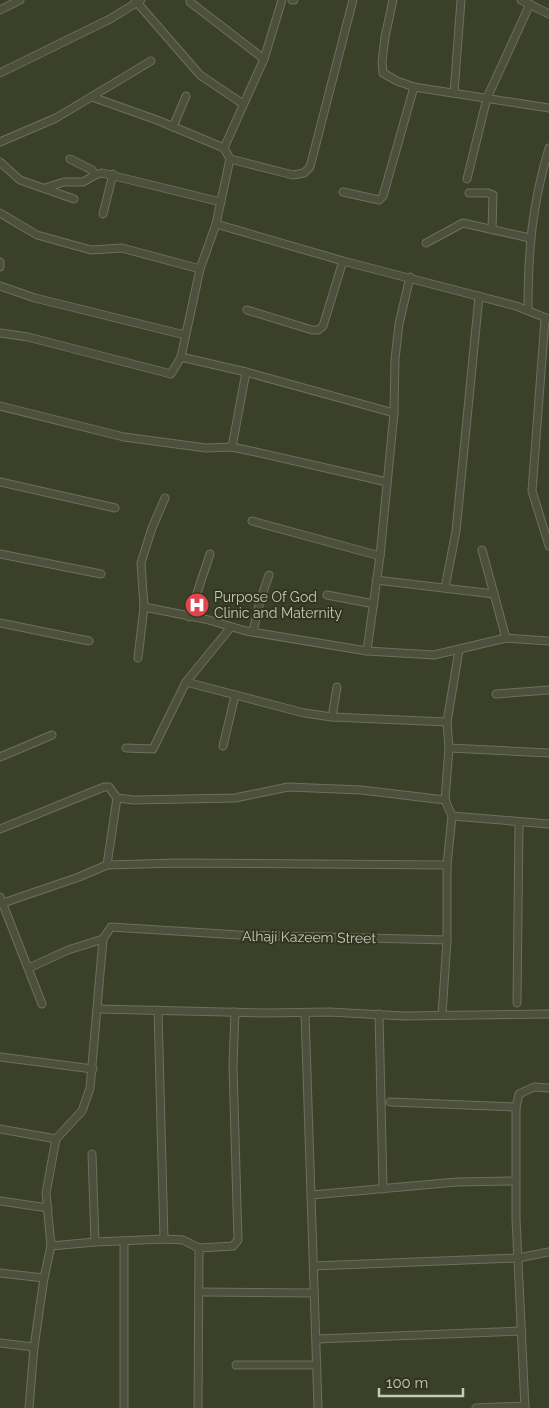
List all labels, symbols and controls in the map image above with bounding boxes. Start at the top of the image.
place label: Purpose Of God Clinic and Maternity [214,589,342,621]
hospital icon: Purpose Of God Clinic and Maternity [184,592,210,618]
street label: Alhaji Kazeem Street [242,928,376,946]
scale bar [379,1366,463,1398]
text: 100 m [386,1374,428,1392]

